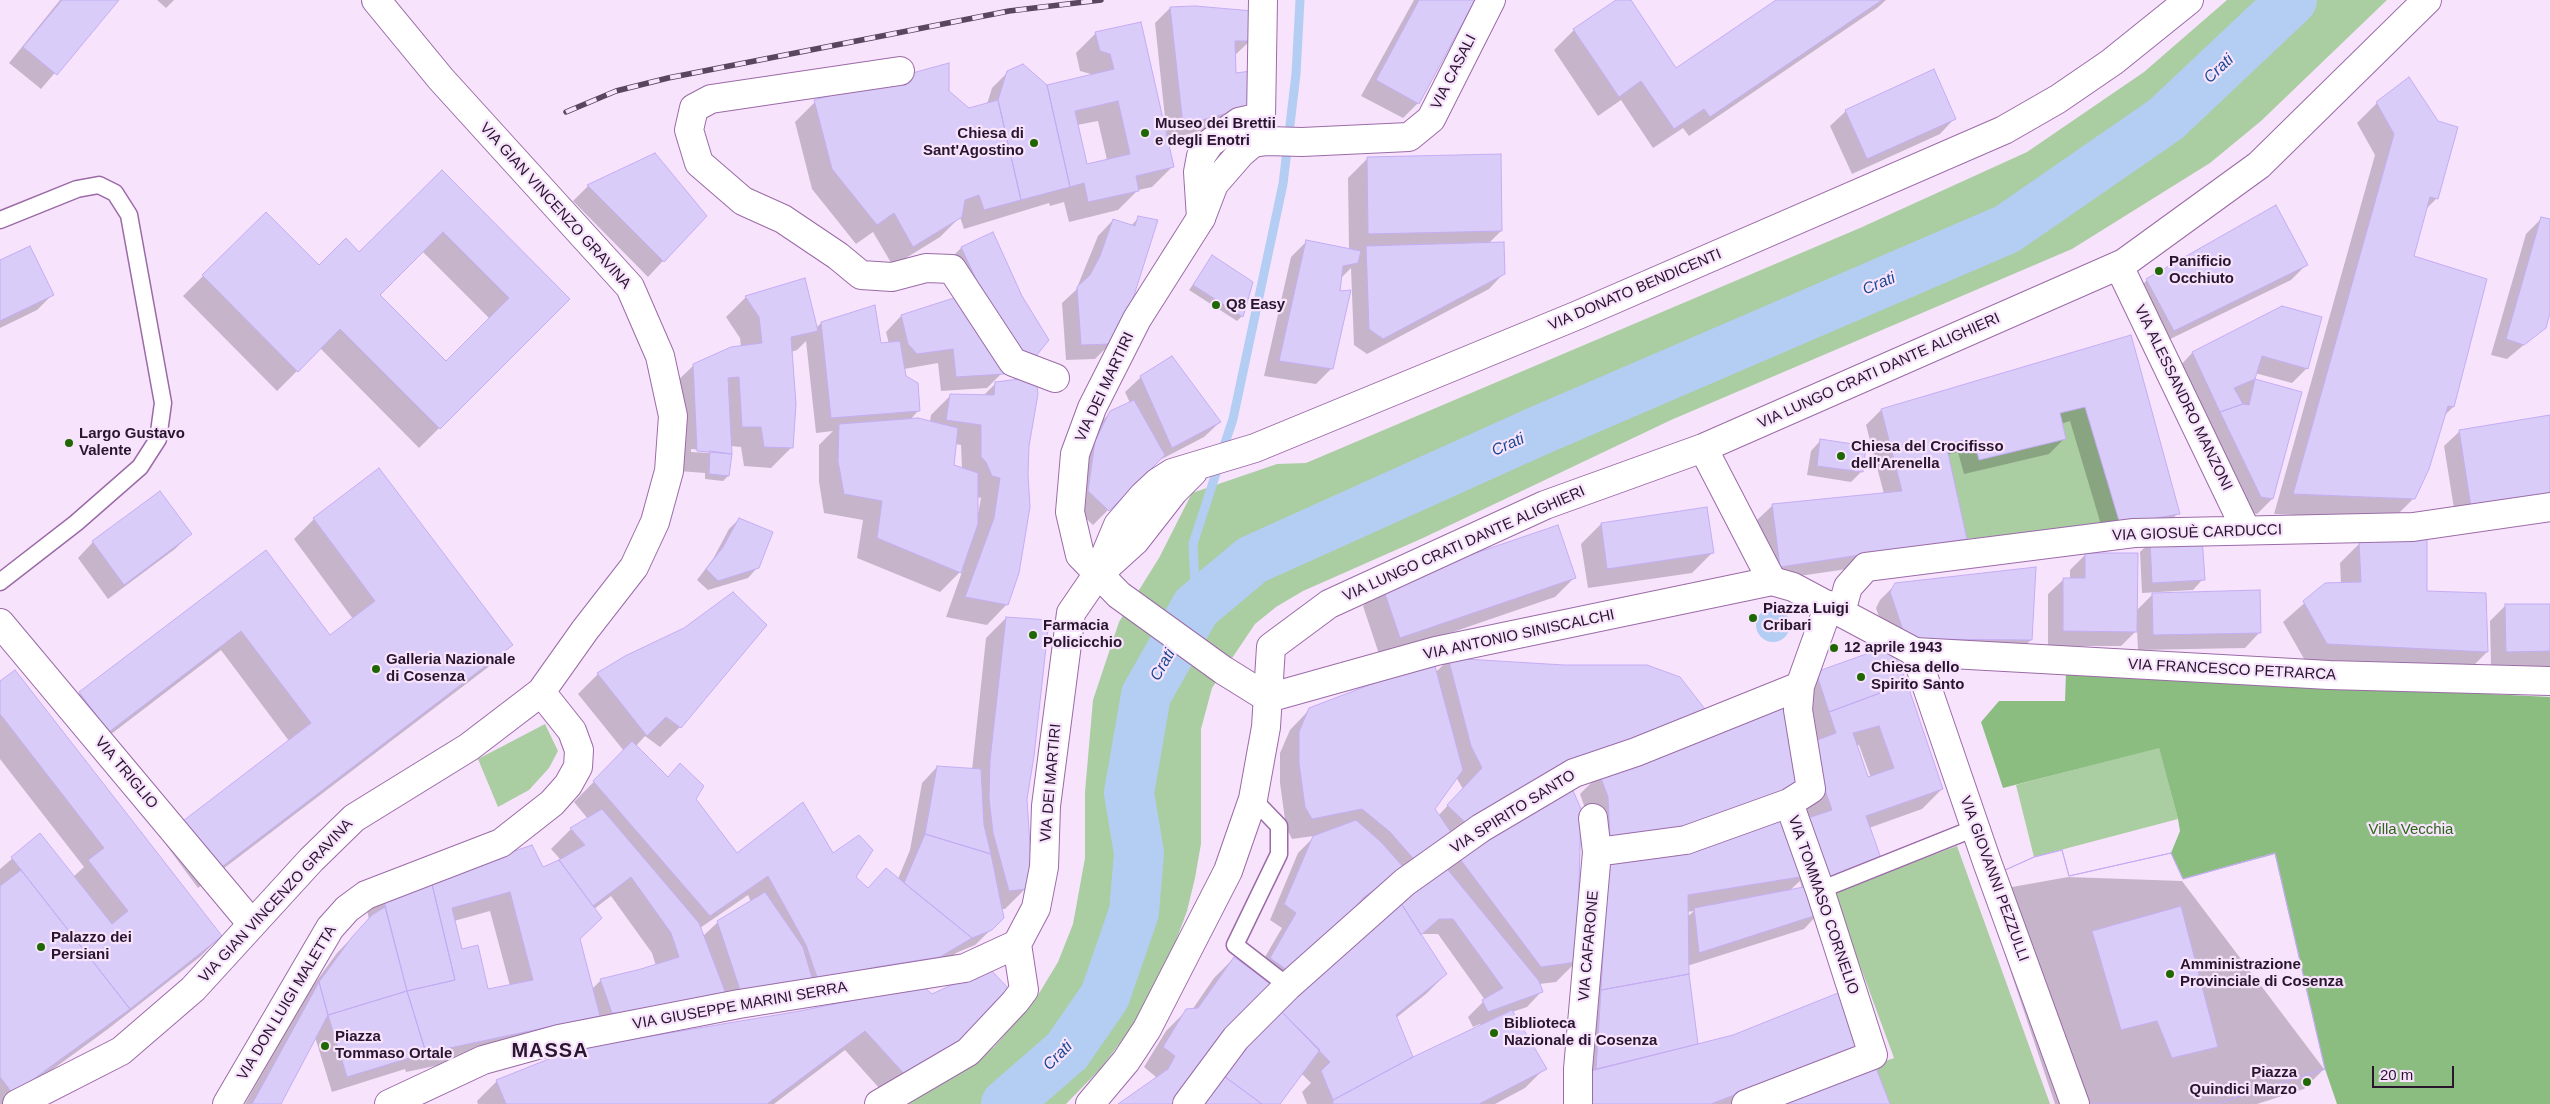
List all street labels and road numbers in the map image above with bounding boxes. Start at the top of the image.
street label: VIA CASALI [1427,32,1481,112]
street label: VIA GIAN VINCENZO GRAVINA [476,119,634,293]
street label: VIA DONATO BENDICENTI [1546,245,1724,335]
street label: VIA ALESSANDRO MANZONI [2130,302,2236,494]
street label: VIA LUNGO CRATI DANTE ALIGHIERI [1755,309,2003,433]
street label: VIA DEI MARTIRI [1072,329,1138,445]
street label: VIA LUNGO CRATI DANTE ALIGHIERI [1340,482,1588,606]
street label: VIA GIOSUÈ CARDUCCI [2112,521,2282,545]
street label: VIA ANTONIO SINISCALCHI [1422,606,1616,664]
street label: VIA FRANCESCO PETRARCA [2127,656,2337,684]
street label: VIA DEI MARTIRI [1037,723,1065,843]
street label: VIA TRIGLIO [91,733,161,813]
street label: VIA SPIRITO SANTO [1447,766,1579,858]
street label: VIA GIOVANNI PEZZULLI [1956,794,2032,964]
street label: VIA TOMMASO CORNELIO [1784,813,1862,997]
street label: VIA GIAN VINCENZO GRAVINA [195,815,357,987]
street label: VIA CAFARONE [1575,890,1603,1002]
street label: VIA DON LUIGI MALETTA [234,922,340,1084]
street label: VIA GIUSEPPE MARINI SERRA [631,978,849,1034]

